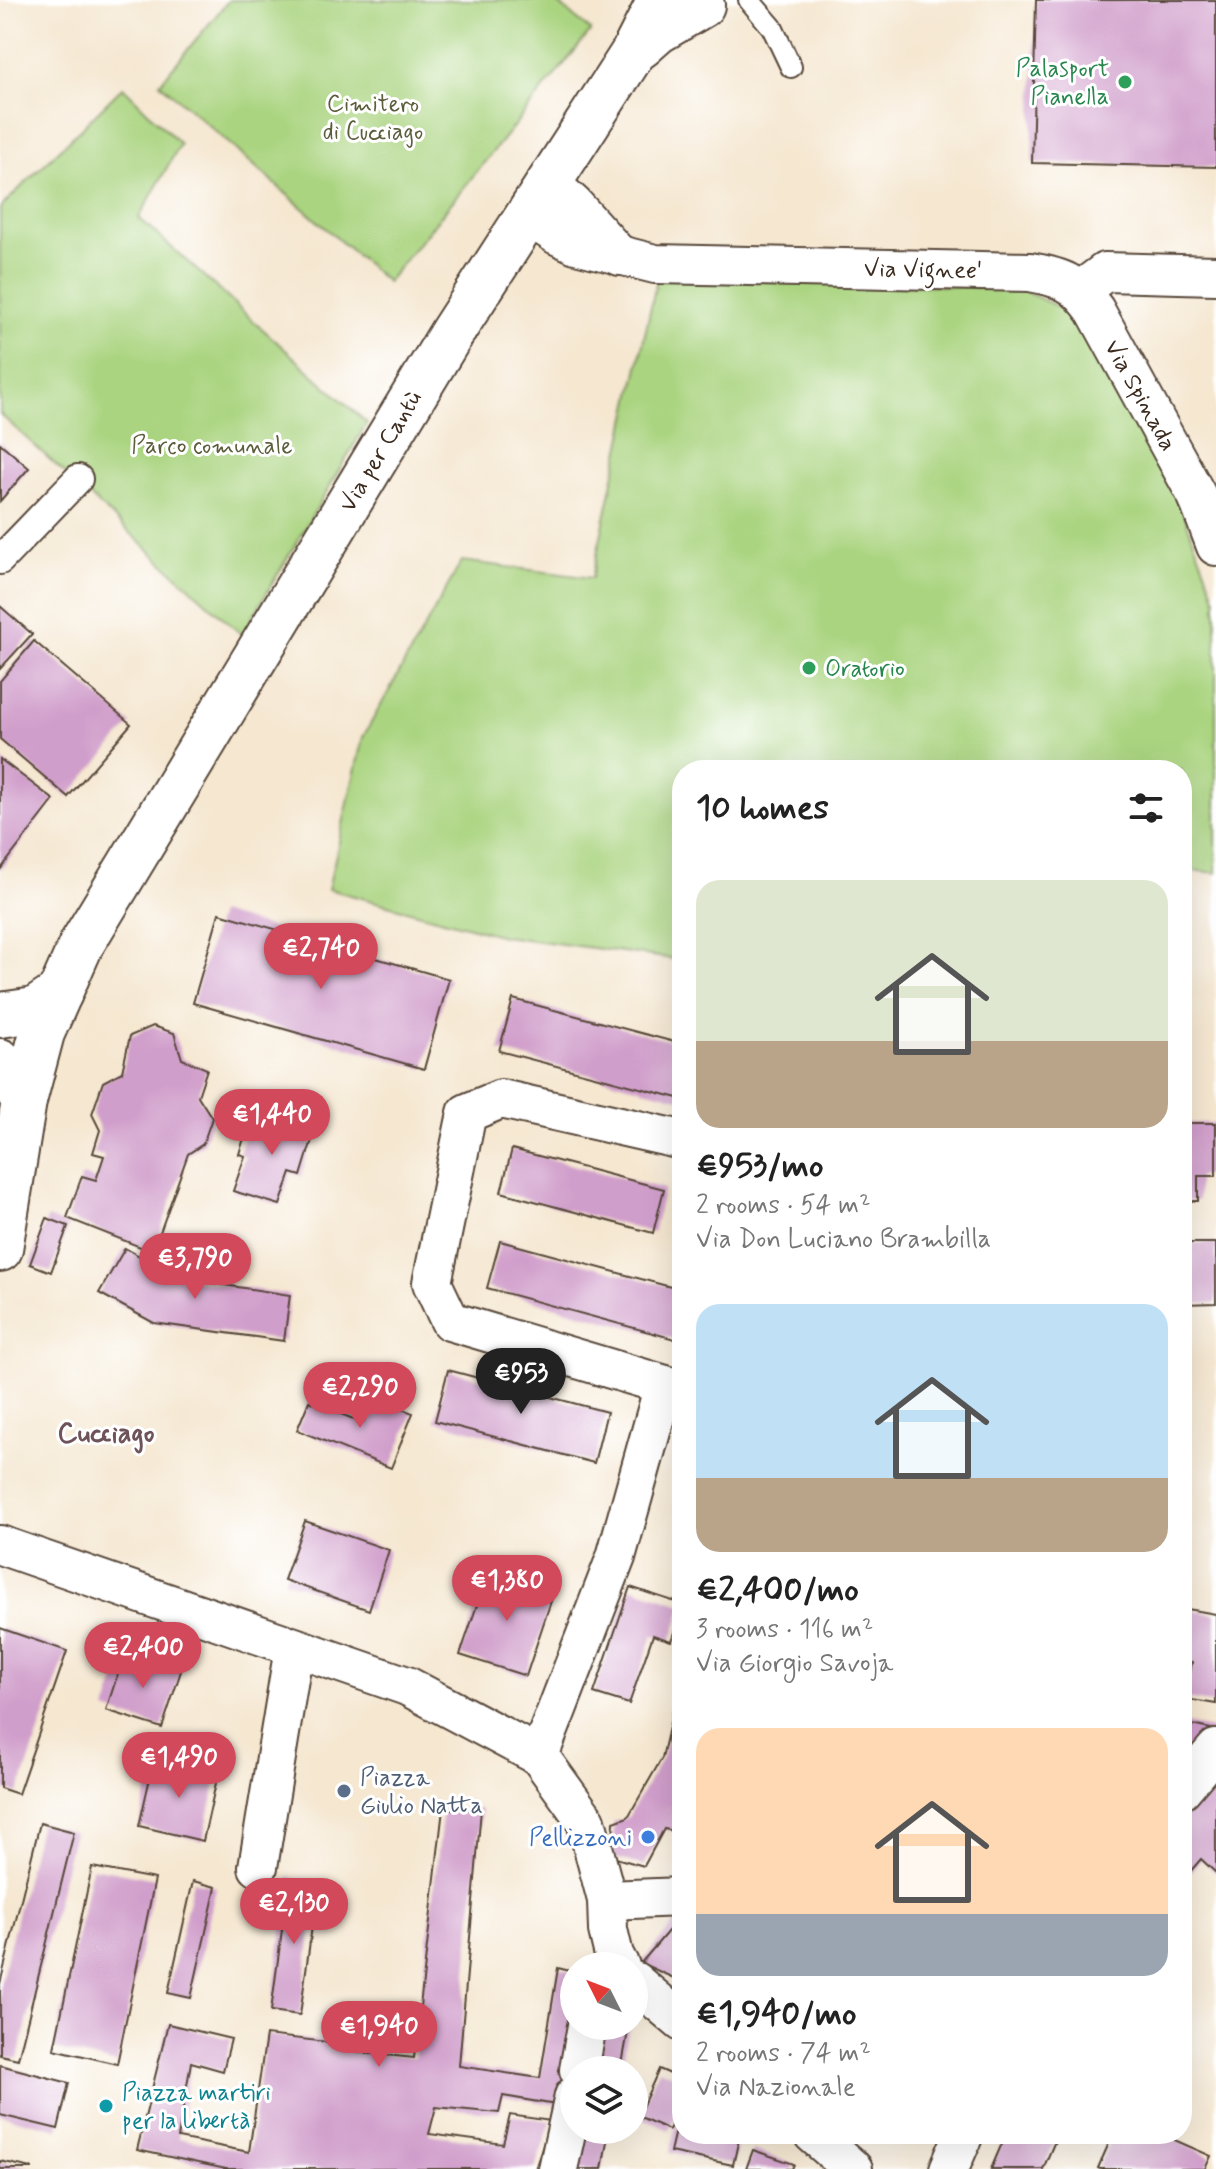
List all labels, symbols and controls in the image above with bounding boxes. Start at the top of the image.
place label: Palasport Pianella [1016,54,1109,113]
marker: Palasport Pianella [1116,73,1134,91]
park label: Cimitero di Cucciago [323,89,423,148]
street label: Via Vignee' [864,254,982,290]
street label: Via Spinada [1096,335,1183,457]
street label: Via per Cantù [333,385,430,518]
park label: Parco comunale [131,431,293,462]
place label: Oratorio [825,654,905,685]
marker: Oratorio [800,659,818,677]
text: 10 homes [696,786,829,831]
icon: filters [1124,786,1168,830]
pin: €2,740 [256,923,386,991]
text: €2,740 [282,932,360,966]
icon: home [860,932,1004,1076]
pin: €1,440 [207,1089,337,1157]
text: €1,440 [232,1098,312,1132]
text: €953/mo [696,1144,823,1189]
text: 2 rooms · 54 m² [696,1189,871,1223]
text: Via Don Luciano Brambilla [696,1223,991,1257]
pin: €3,790 [130,1233,260,1301]
text: €3,790 [157,1242,233,1276]
pin: €953 [474,1348,568,1416]
icon: home [860,1356,1004,1500]
text: €953 [494,1357,548,1391]
pin: €2,290 [295,1362,425,1430]
text: €2,290 [321,1371,399,1405]
district label: Cucciago [58,1416,155,1454]
pin: €1,380 [442,1555,572,1623]
text: €1,380 [470,1564,544,1598]
text: €2,400/mo [696,1568,859,1613]
text: 3 rooms · 116 m² [696,1613,873,1647]
pin: €2,400 [78,1622,208,1690]
text: €2,400 [102,1631,184,1665]
text: Via Giorgio Savoja [696,1647,893,1681]
pin: €1,490 [114,1732,244,1800]
text: €1,490 [140,1741,218,1775]
place label: Piazza Giulio Natta [360,1763,483,1822]
icon: home [860,1780,1004,1924]
marker: Piazza Giulio Natta [335,1782,353,1800]
place label: Pellizzoni [529,1823,632,1854]
marker: Pellizzoni [639,1828,657,1846]
pin: €2,130 [229,1878,359,1946]
text: €2,130 [258,1887,330,1921]
north arrow [560,1952,648,2040]
map controls [560,1952,648,2144]
text: €1,940/mo [696,1992,857,2037]
pin: €1,940 [314,2001,444,2069]
text: €1,940 [339,2010,419,2044]
text: 2 rooms · 74 m² [696,2037,871,2071]
button: layers [560,2056,648,2144]
text: Via Nazionale [696,2071,856,2105]
place label: Piazza martiri per la libertà [122,2078,271,2137]
marker: Piazza martiri per la libertà [97,2097,115,2115]

